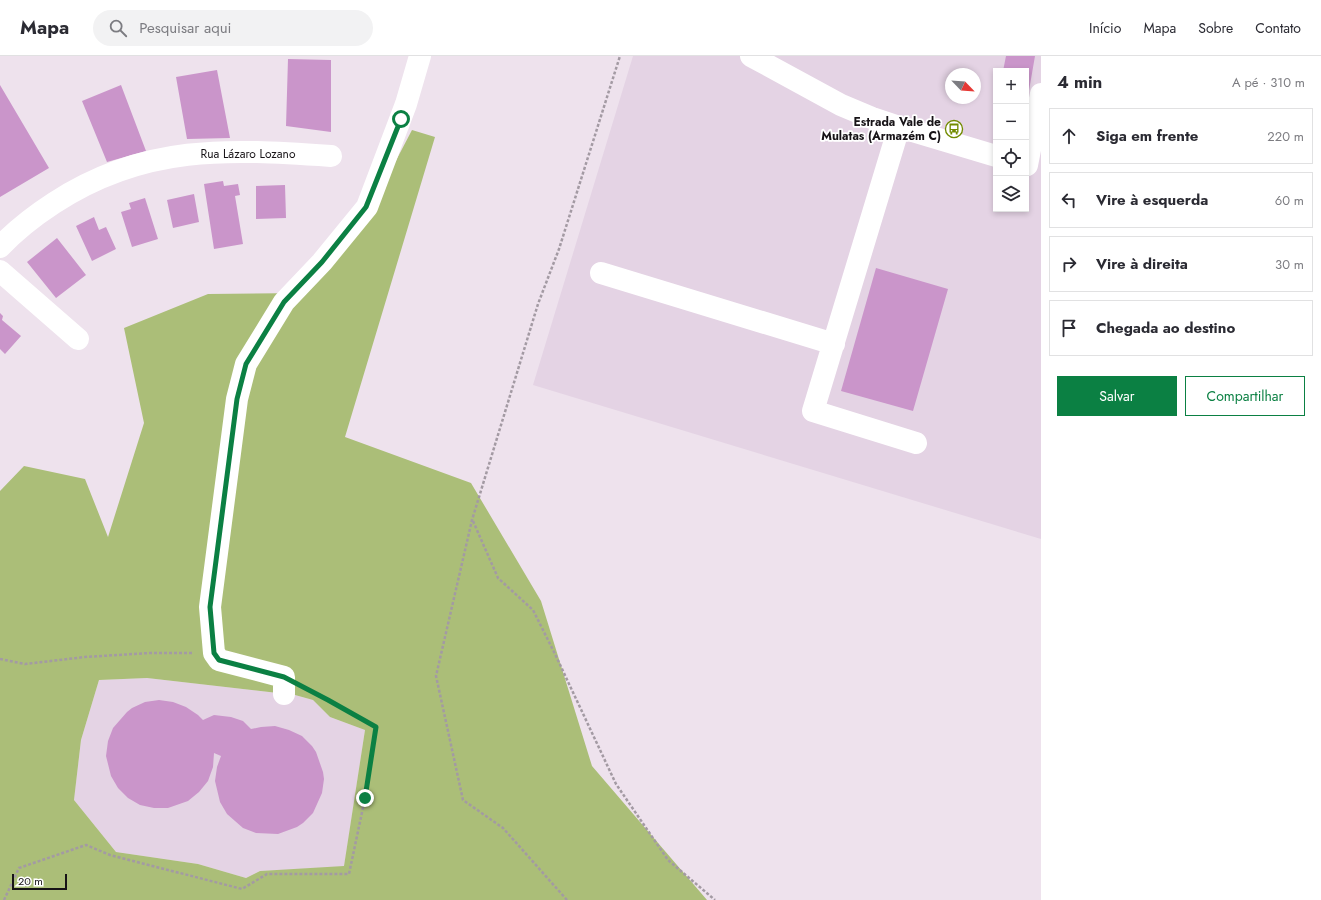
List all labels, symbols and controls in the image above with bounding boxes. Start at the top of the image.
search box [93,10,373,46]
text: Mapa [20,14,69,41]
icon: search [107,17,129,39]
text: Pesquisar aqui [139,17,231,39]
text: Início [1089,18,1121,38]
text: Mapa [1143,18,1176,38]
text: Sobre [1198,18,1233,38]
text: Contato [1255,18,1301,38]
north arrow [945,68,981,104]
map controls [993,68,1029,212]
button: + [993,68,1029,104]
text: 4 min [1057,70,1102,94]
text: A pé · 310 m [1232,73,1305,92]
button: − [993,104,1029,140]
route start [392,110,410,128]
place label: Estrada Vale de Mulatas (Armazém C) [821,113,941,145]
bus stop icon: Estrada Vale de Mulatas (Armazém C) [944,119,964,139]
icon: ahead [1058,125,1080,147]
text: Siga em frente [1096,125,1198,147]
text: 220 m [1267,127,1304,146]
button: locate [993,140,1029,176]
street label: Rua Lázaro Lozano [201,145,296,163]
button: layers [993,176,1029,212]
icon: left [1058,189,1080,211]
text: Vire à esquerda [1096,189,1208,211]
text: 60 m [1275,191,1304,210]
icon: right [1058,253,1080,275]
text: Vire à direita [1096,253,1188,275]
text: 30 m [1275,255,1304,274]
icon: arrive [1058,317,1080,339]
text: Chegada ao destino [1096,317,1235,339]
button: Salvar [1057,376,1177,416]
button: Compartilhar [1185,376,1305,416]
route end [356,789,374,807]
scale bar [12,872,67,891]
text: 20 m [18,873,43,889]

